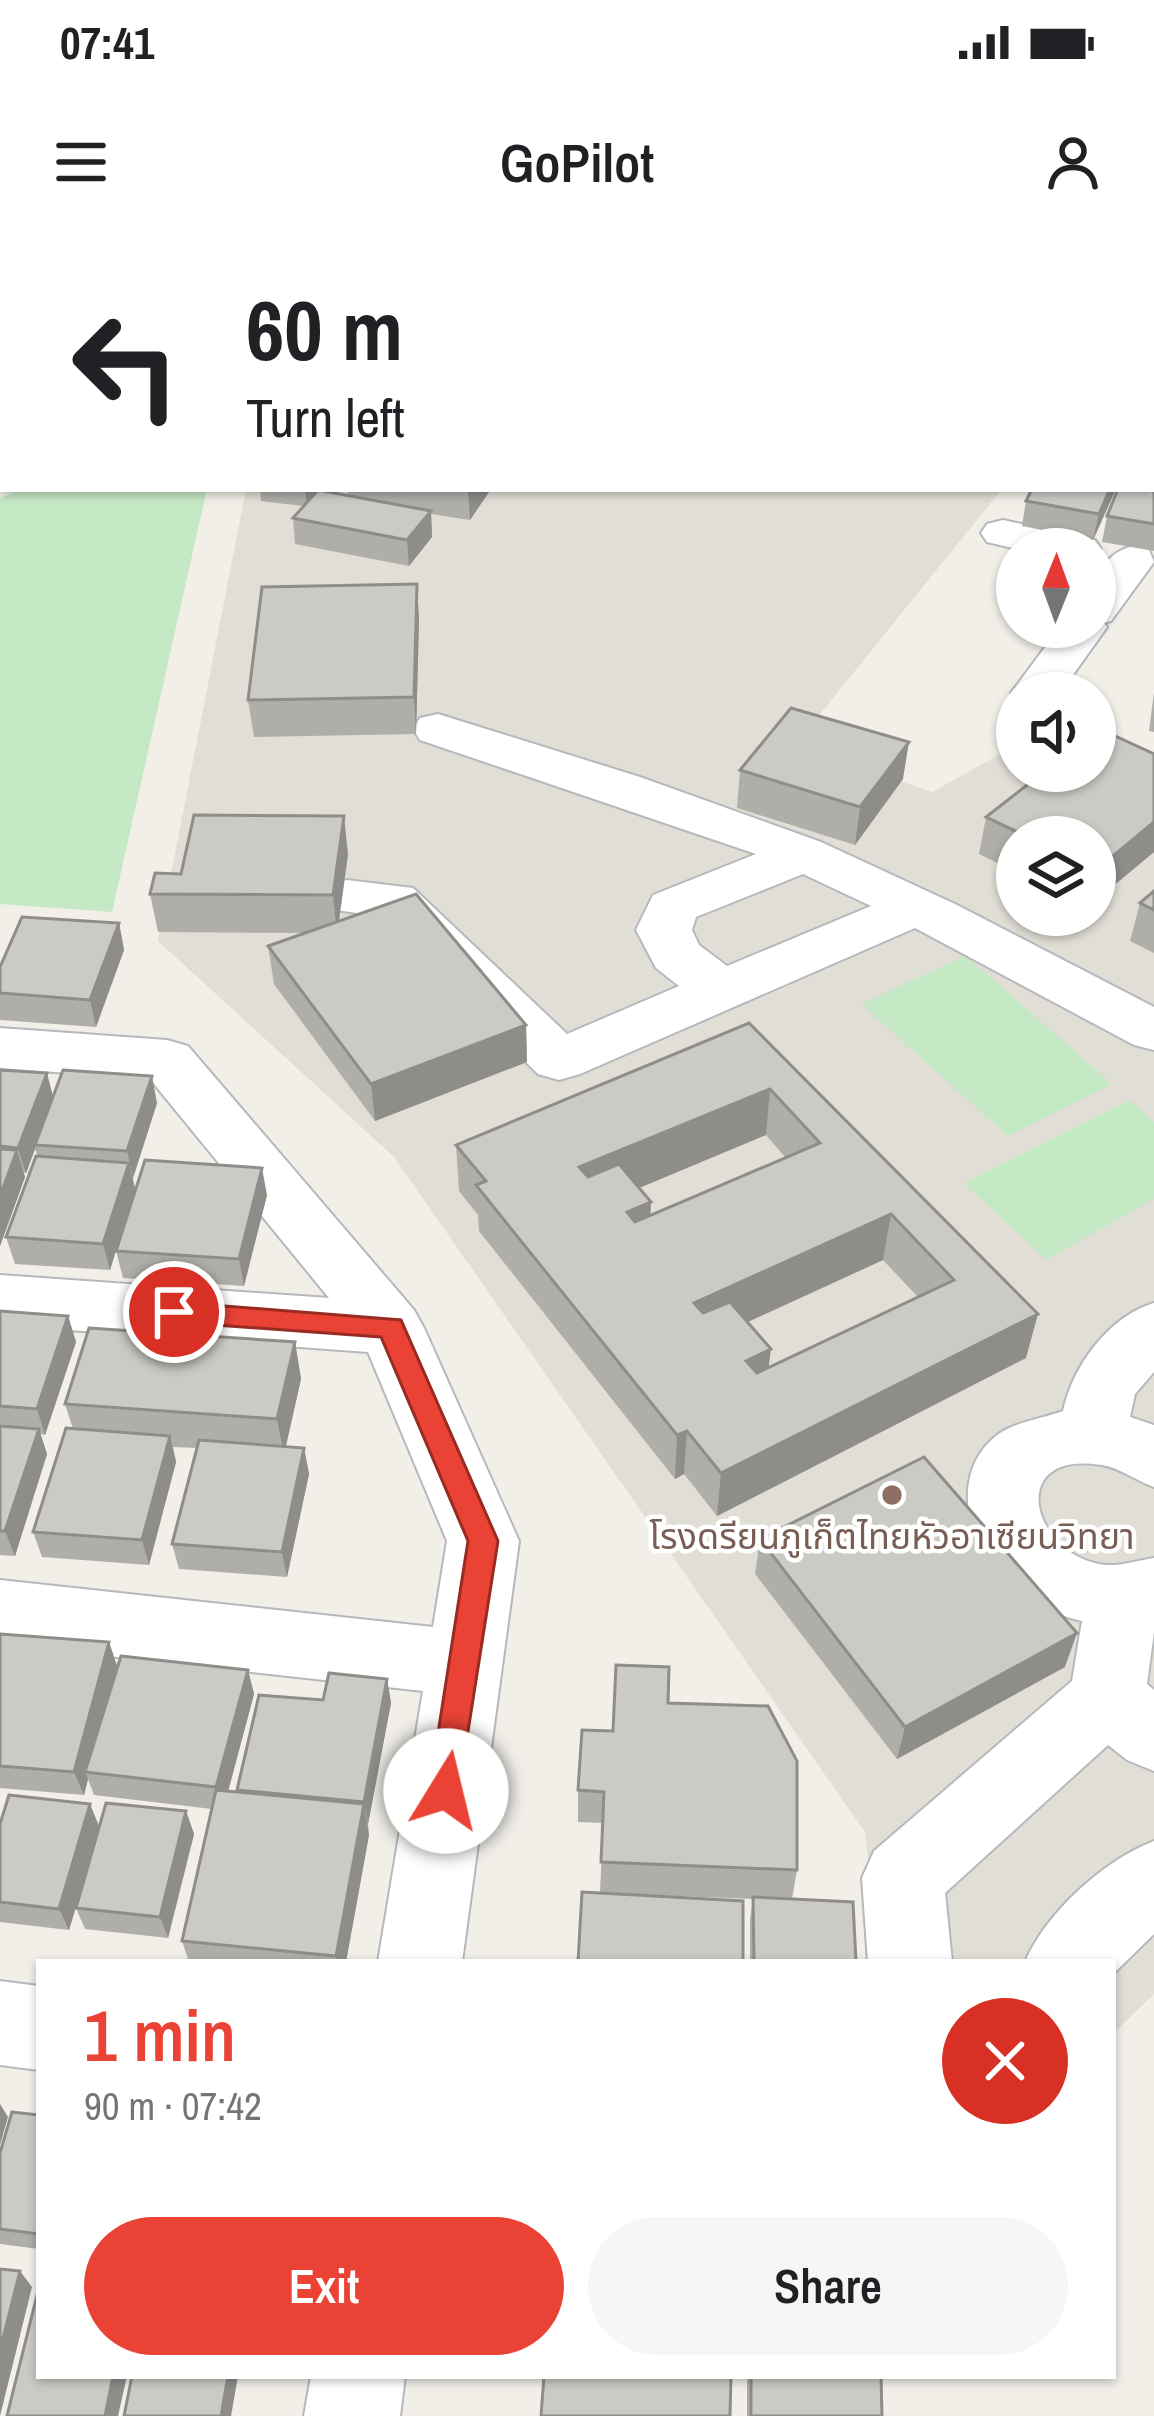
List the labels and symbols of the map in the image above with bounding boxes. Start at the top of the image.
north arrow [996,528,1116,648]
pin [123,1261,225,1363]
marker: โรงดรียนภูเก็ตไทยหัวอาเซียนวิทยา [879,1482,905,1508]
place label: โรงดรียนภูเก็ตไทยหัวอาเซียนวิทยา [649,1512,1135,1560]
position arrow [383,1728,509,1854]

